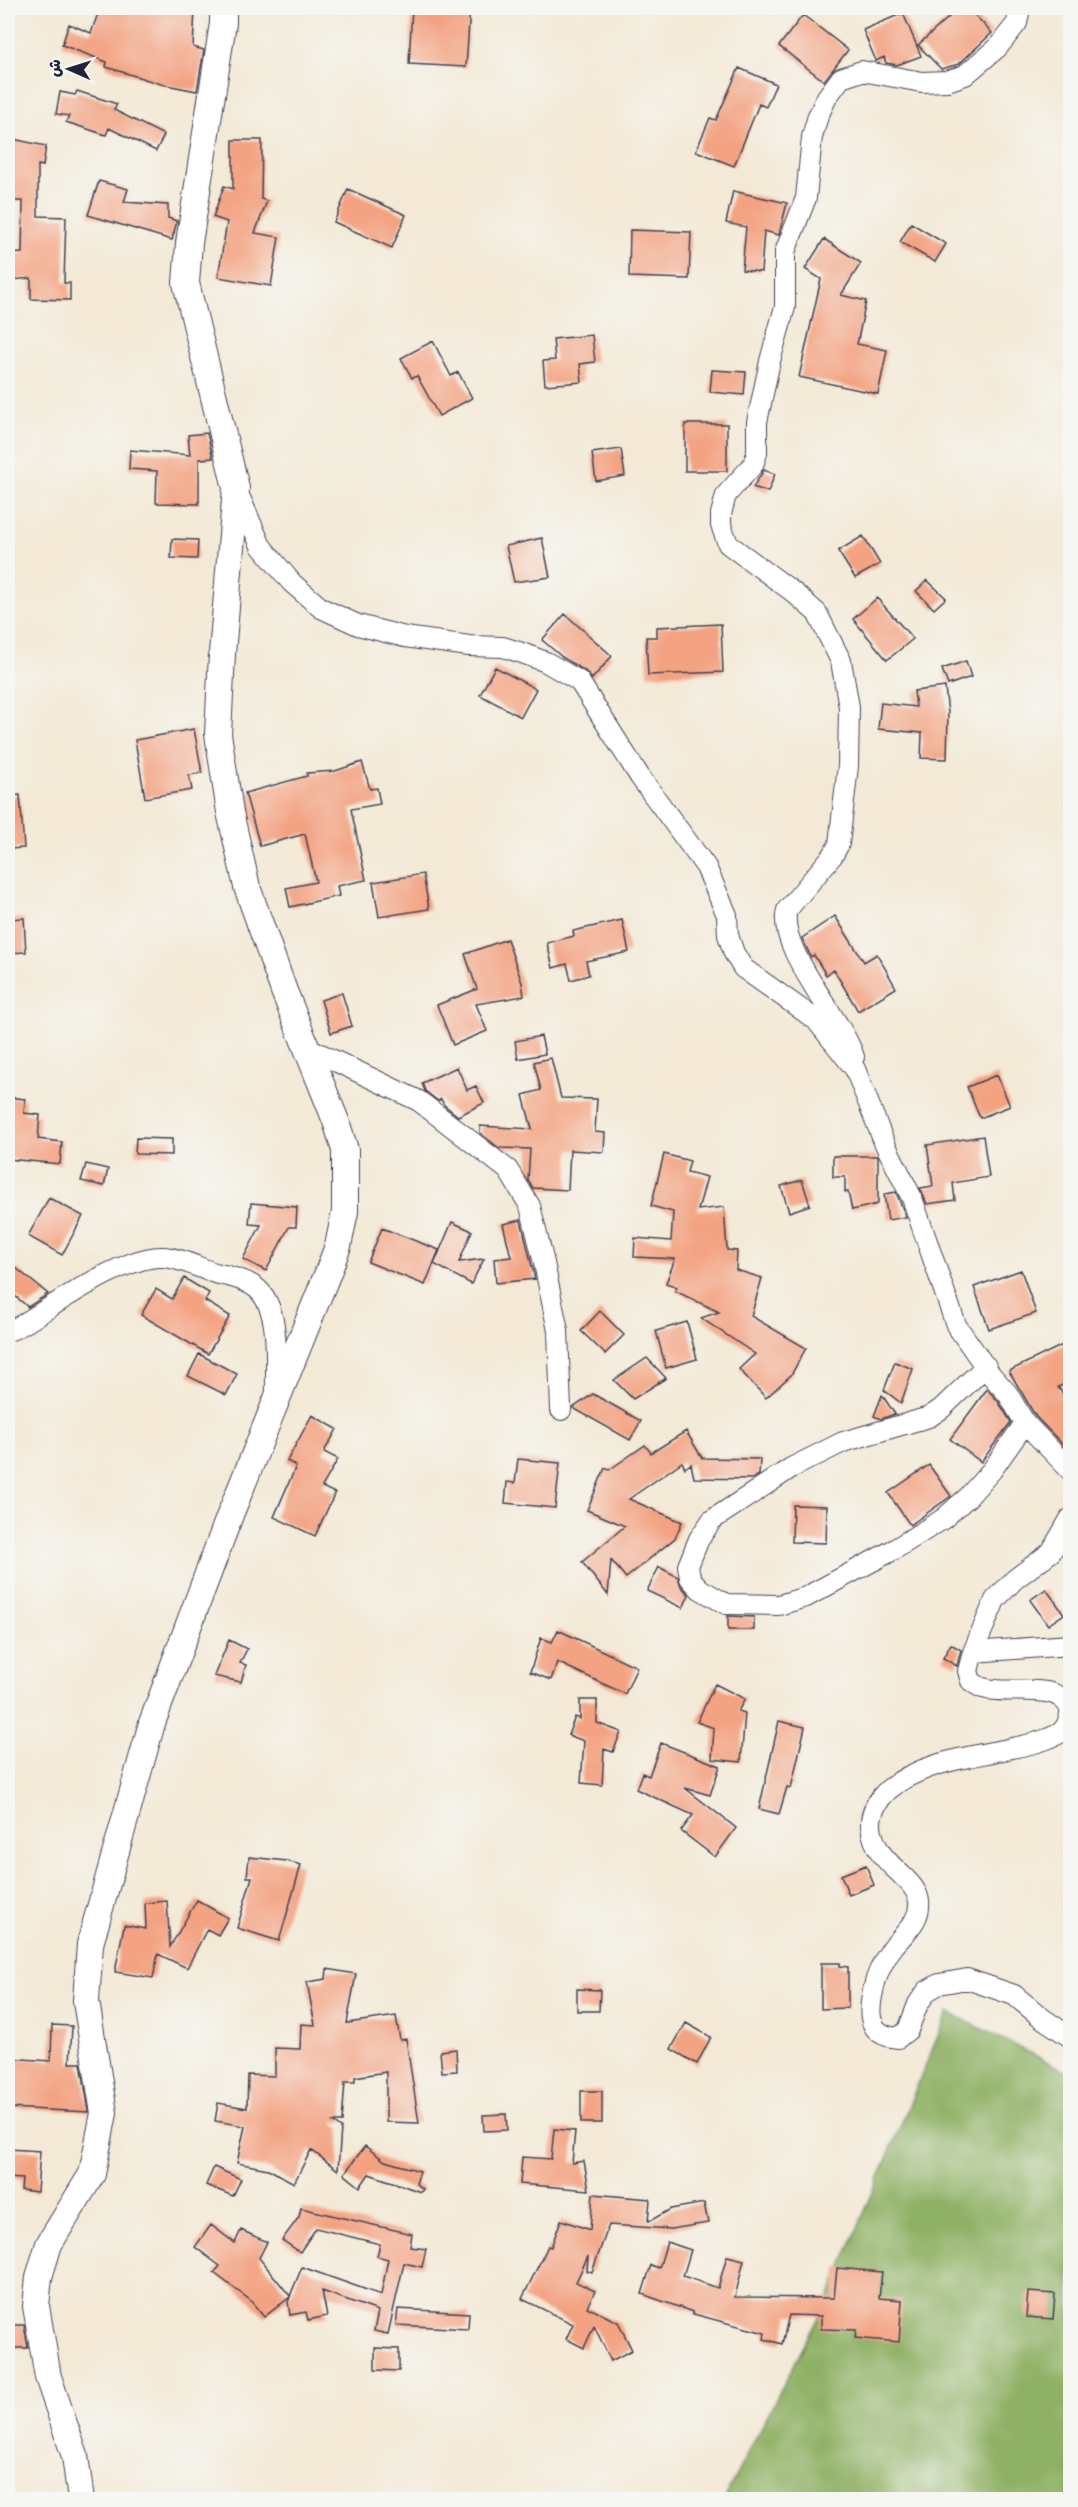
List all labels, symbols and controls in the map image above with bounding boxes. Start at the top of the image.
north arrow [39,39,99,99]
text: ش [40,59,69,78]

